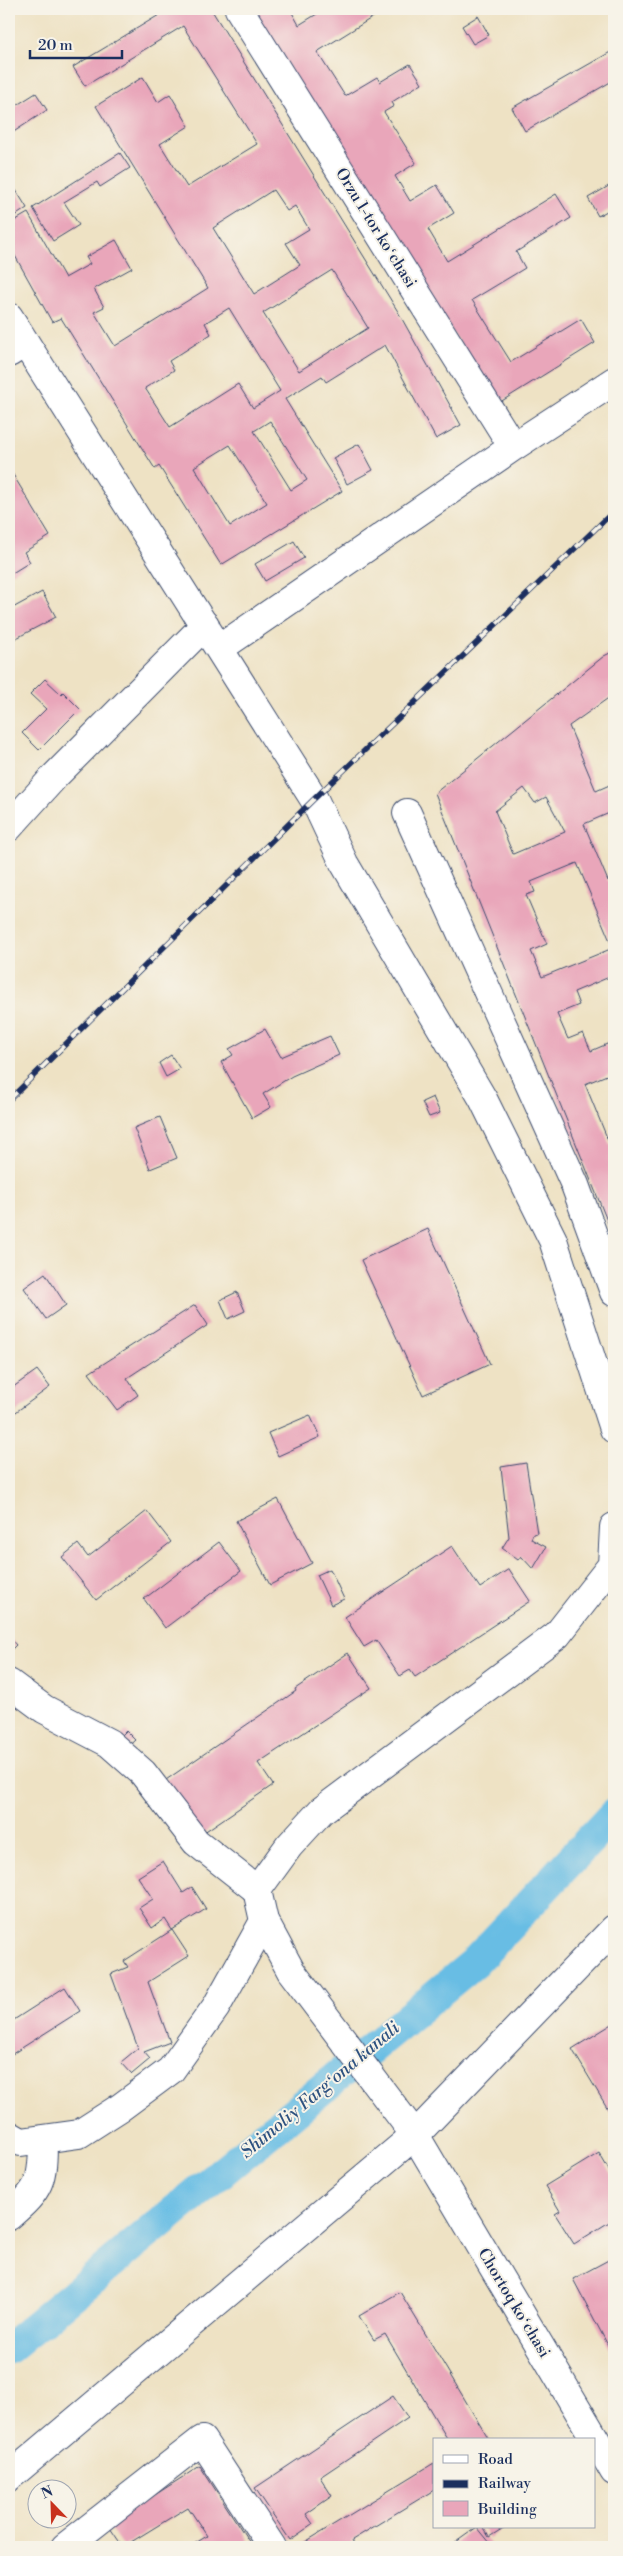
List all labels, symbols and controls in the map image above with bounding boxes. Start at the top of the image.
scale bar [30,28,122,60]
text: 20 m [38,36,73,55]
street label: Orzu 1-tor koʻchasi [331,164,421,292]
water label: Shimoliy Fargʻona kanali [236,2016,405,2164]
street label: Chortoq koʻchasi [473,2245,555,2361]
legend [433,2438,596,2528]
text: Road [478,2450,513,2469]
text: Railway [478,2474,532,2493]
north arrow [28,2478,78,2528]
text: N [39,2483,56,2503]
text: Building [477,2500,537,2519]

